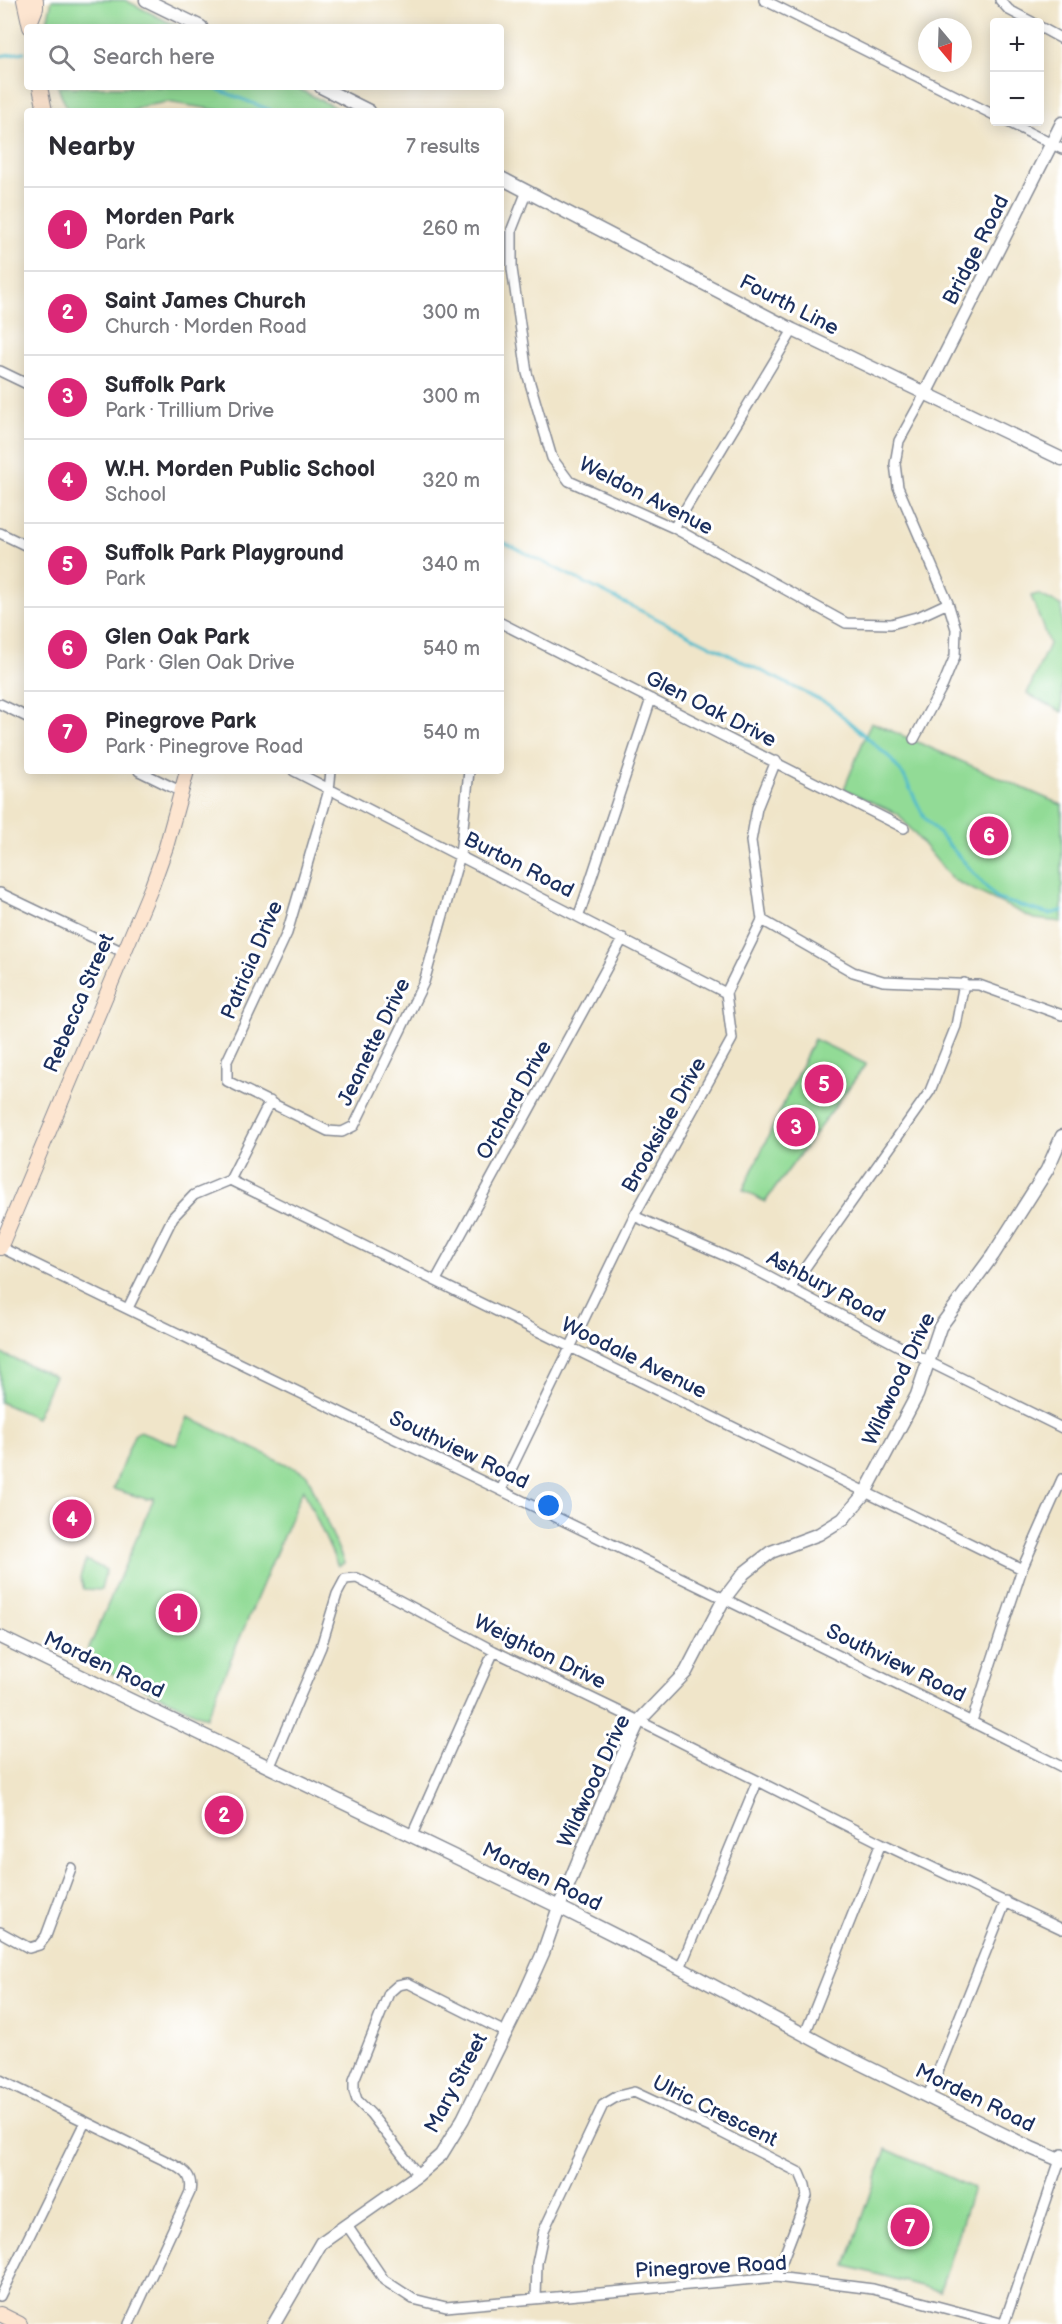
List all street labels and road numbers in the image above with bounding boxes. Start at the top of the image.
street label: Bridge Road [938,191,1014,309]
street label: Fourth Line [735,269,843,341]
street label: Weldon Avenue [575,452,717,540]
street label: Glen Oak Drive [642,665,780,753]
street label: Burton Road [460,827,578,903]
street label: Patricia Drive [216,897,288,1023]
street label: Rebecca Street [38,929,120,1076]
street label: Jeanette Drive [332,974,416,1110]
street label: Orchard Drive [471,1036,557,1164]
street label: Brookside Drive [617,1053,711,1197]
street label: Ashbury Road [762,1245,890,1329]
street label: Wildwood Drive [857,1309,941,1449]
street label: Woodale Avenue [557,1312,711,1404]
street label: Southview Road [385,1405,533,1495]
street label: Weighton Drive [470,1609,610,1695]
street label: Southview Road [822,1618,970,1708]
street label: Morden Road [40,1626,168,1704]
street label: Wildwood Drive [552,1711,636,1851]
street label: Morden Road [478,1837,606,1917]
street label: Mary Street [419,2028,493,2137]
street label: Morden Road [911,2058,1039,2138]
street label: Ulric Crescent [648,2070,782,2152]
street label: Pinegrove Road [634,2251,788,2283]

